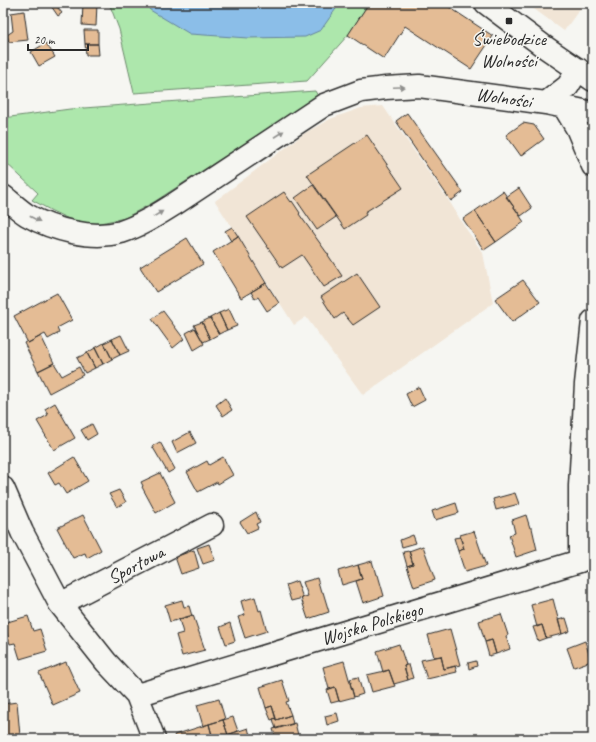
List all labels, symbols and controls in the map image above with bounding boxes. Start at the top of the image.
marker: Świebodzice Wolności [504,16,514,26]
scale bar [28,26,88,52]
place label: Świebodzice Wolności [472,27,548,73]
text: 20 m [34,32,56,48]
street label: Wolności [475,82,536,114]
one-way arrow [393,84,406,90]
one-way arrow [274,131,285,138]
one-way arrow [152,211,164,218]
one-way arrow [29,216,41,222]
street label: Sportowa [104,539,170,590]
street label: Wojska Polskiego [318,597,427,651]

